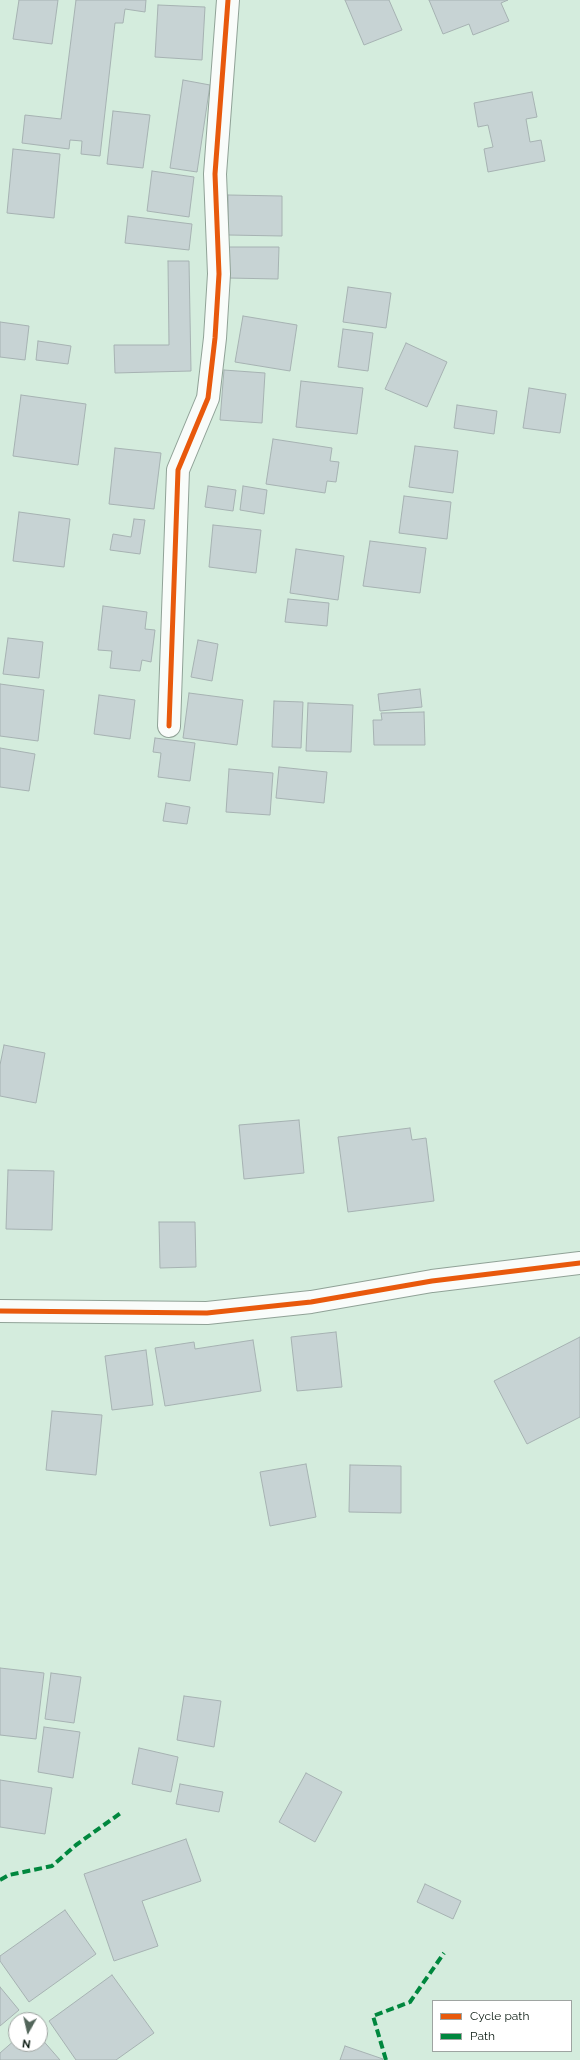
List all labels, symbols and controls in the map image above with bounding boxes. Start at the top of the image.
legend [432,2000,572,2052]
text: Cycle path [470,2009,529,2023]
north arrow [8,2012,48,2052]
text: Path [470,2029,495,2043]
text: N [21,2036,31,2050]

